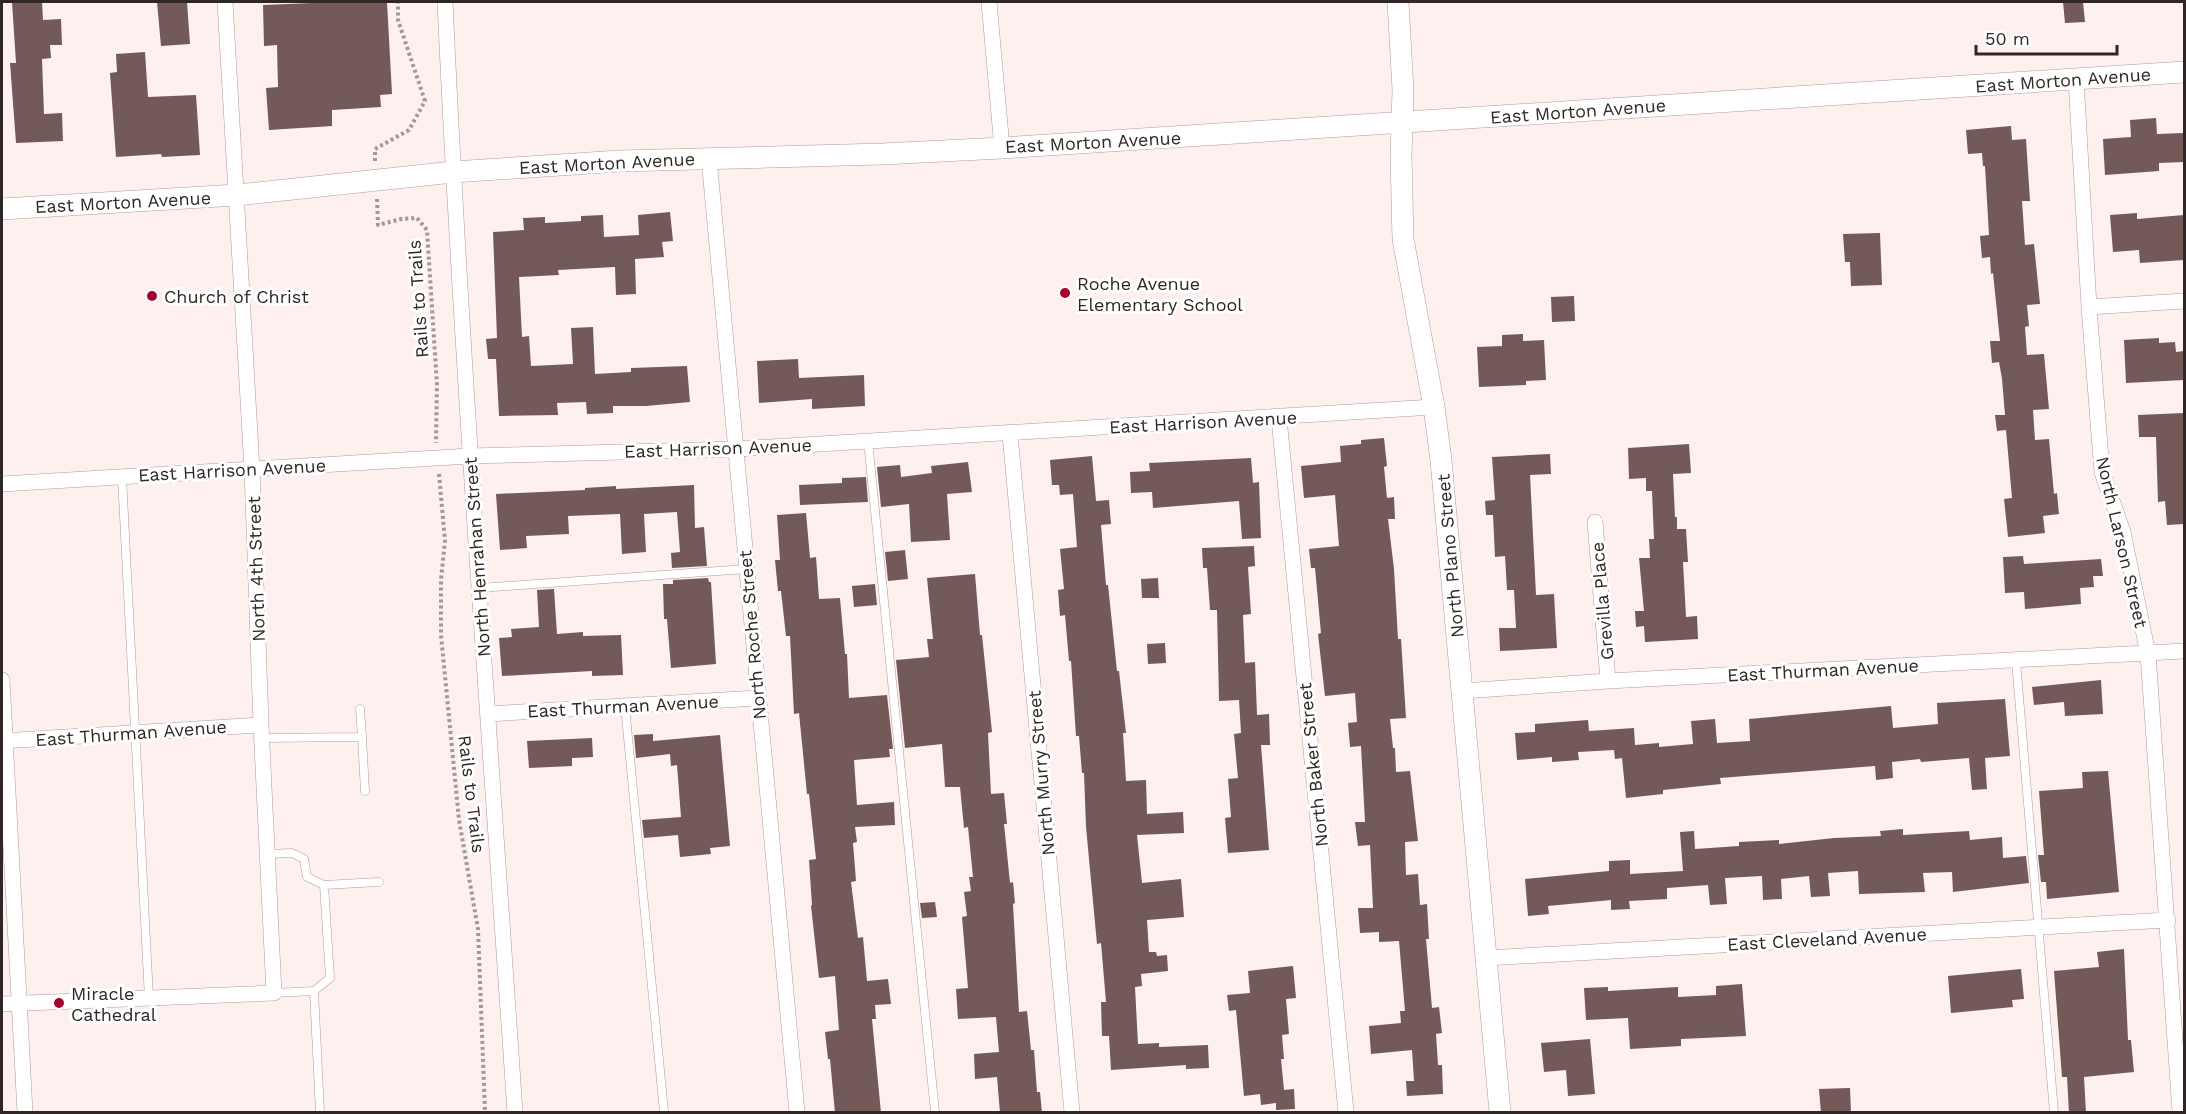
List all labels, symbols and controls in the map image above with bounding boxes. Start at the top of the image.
scale bar [1976,18,2117,56]
text: 50 m [1985,28,2030,49]
street label: East Morton Avenue [1974,63,2152,97]
street label: East Morton Avenue [1489,94,1667,128]
street label: East Morton Avenue [1004,127,1182,157]
street label: East Morton Avenue [518,148,696,178]
street label: East Morton Avenue [34,187,212,217]
street label: Rails to Trails [403,239,433,359]
place label: Roche Avenue Elementary School [1077,273,1243,315]
place label: Church of Christ [164,286,309,307]
marker: Roche Avenue Elementary School [1058,286,1072,300]
marker: Church of Christ [145,289,159,303]
street label: East Harrison Avenue [1109,407,1297,437]
street label: East Harrison Avenue [624,434,812,462]
street label: North Larson Street [2092,454,2152,630]
street label: East Harrison Avenue [138,455,326,485]
street label: North Henrahan Street [460,456,494,658]
street label: North Plano Street [1432,473,1468,639]
street label: North 4th Street [243,495,269,642]
street label: Grevilla Place [1586,541,1618,661]
street label: North Roche Street [734,549,770,721]
street label: East Thurman Avenue [1727,654,1919,686]
street label: North Baker Street [1294,681,1332,848]
street label: North Murry Street [1023,689,1059,856]
street label: East Thurman Avenue [527,690,719,722]
street label: East Thurman Avenue [34,716,228,750]
street label: Rails to Trails [454,734,490,854]
street label: East Cleveland Avenue [1727,923,1927,955]
place label: Miracle Cathedral [71,983,157,1025]
marker: Miracle Cathedral [52,996,66,1010]

